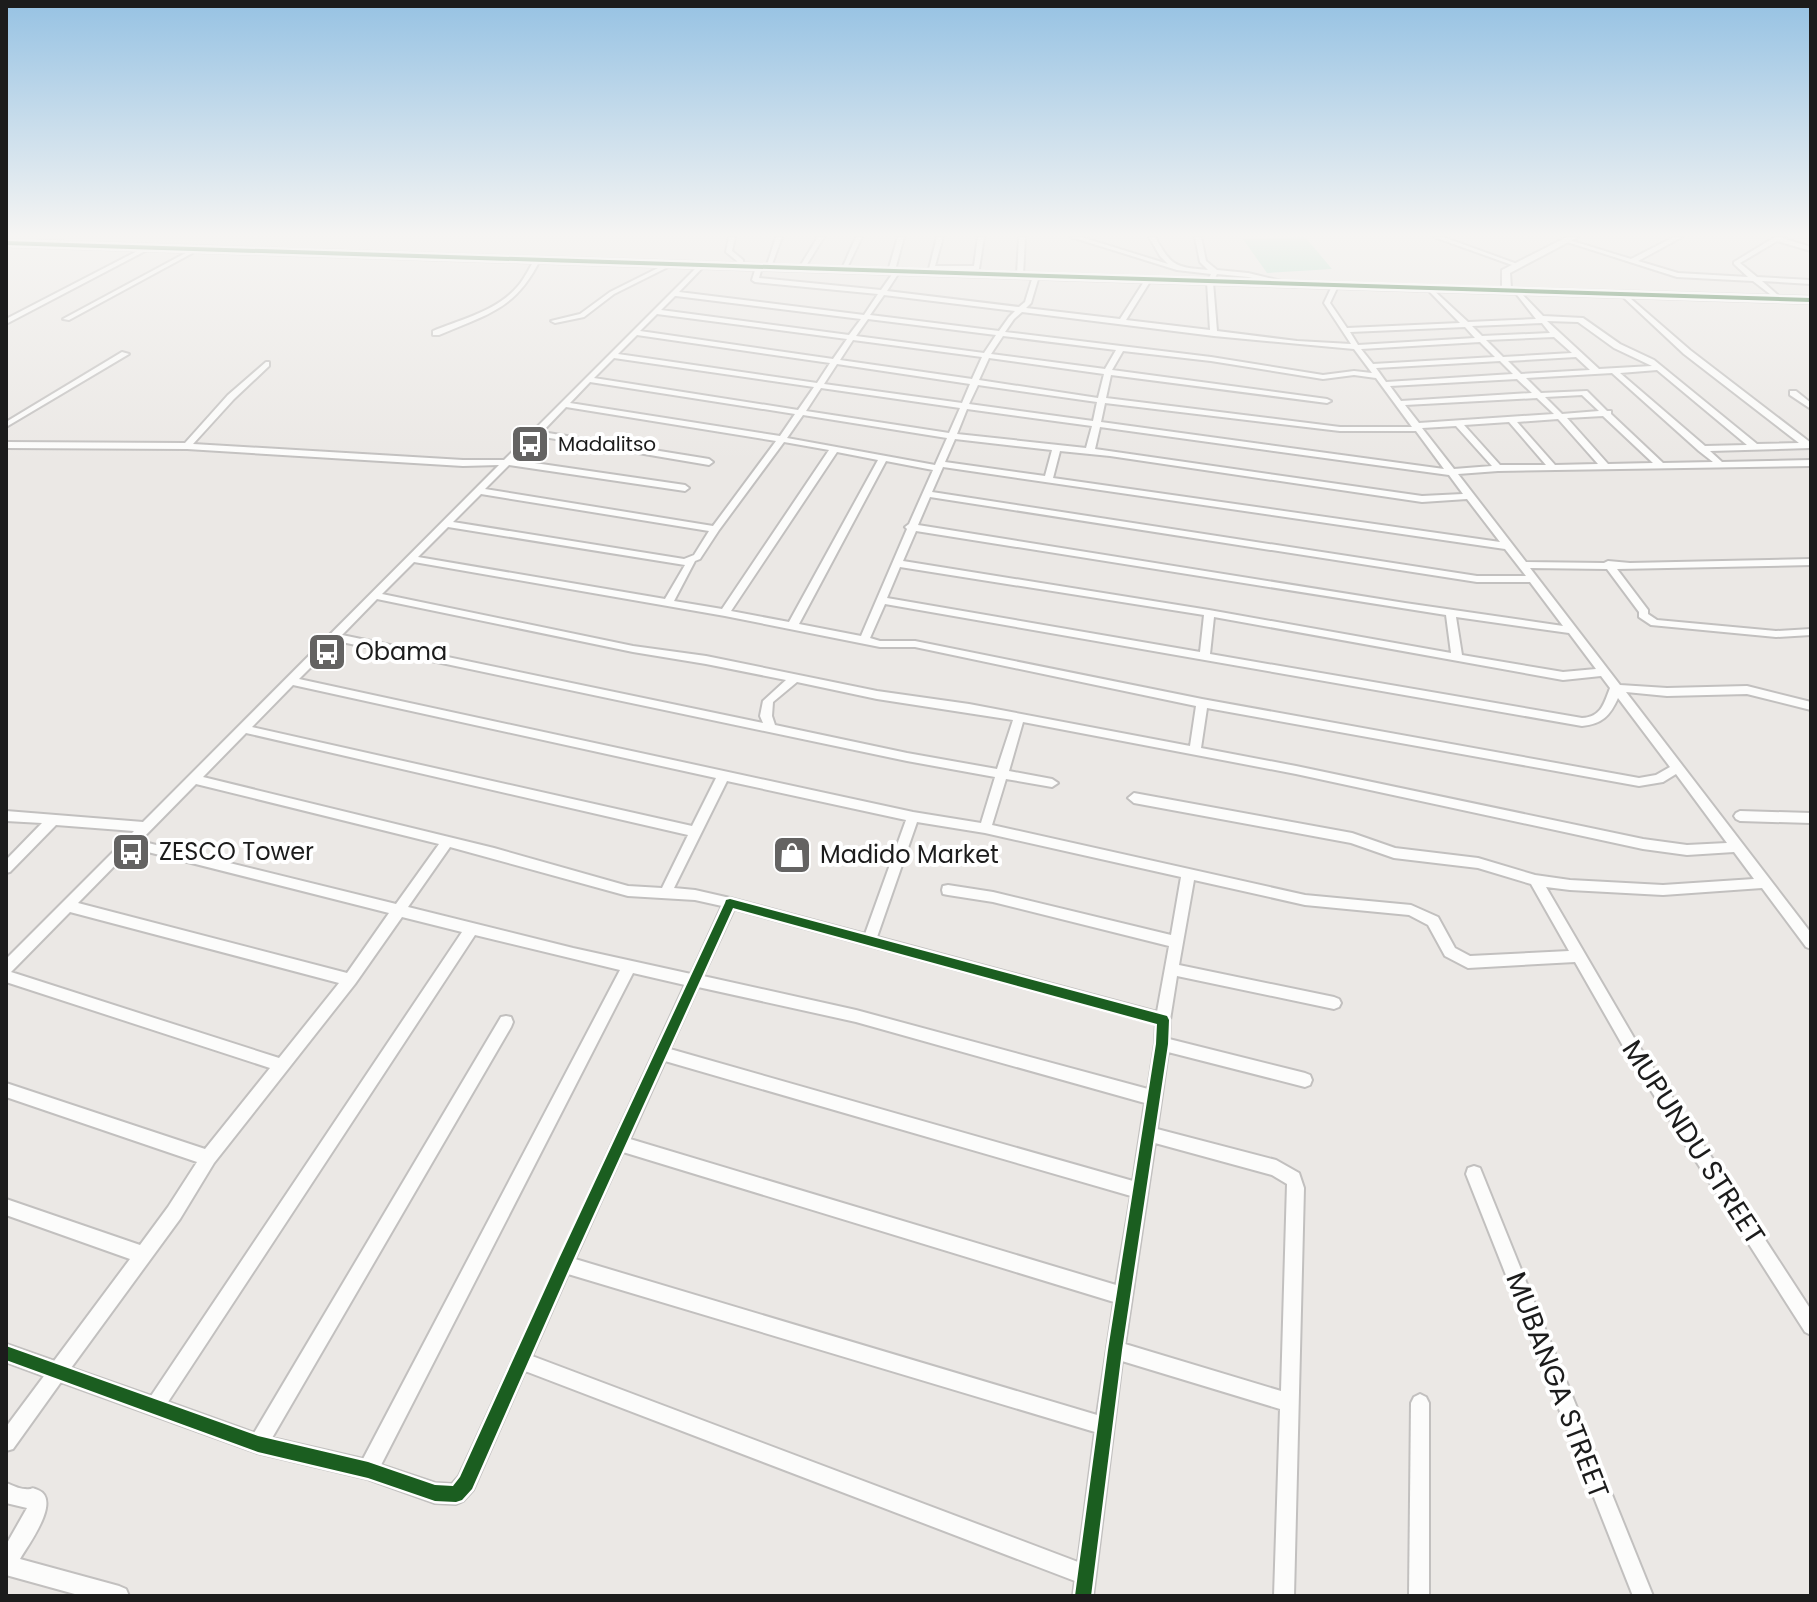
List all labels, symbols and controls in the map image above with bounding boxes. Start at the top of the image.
bus stop icon: Madalitso [509,423,551,465]
place label: Madalitso [558,430,656,458]
bus stop icon: Obama [306,631,348,673]
place label: Obama [355,635,447,668]
bus stop icon: ZESCO Tower [110,831,152,873]
shop icon: Madido Market [771,834,813,876]
place label: ZESCO Tower [159,835,314,868]
place label: Madido Market [820,838,999,871]
street label: MUPUNDU STREET [1613,1032,1774,1252]
street label: MUBANGA STREET [1496,1266,1619,1504]

